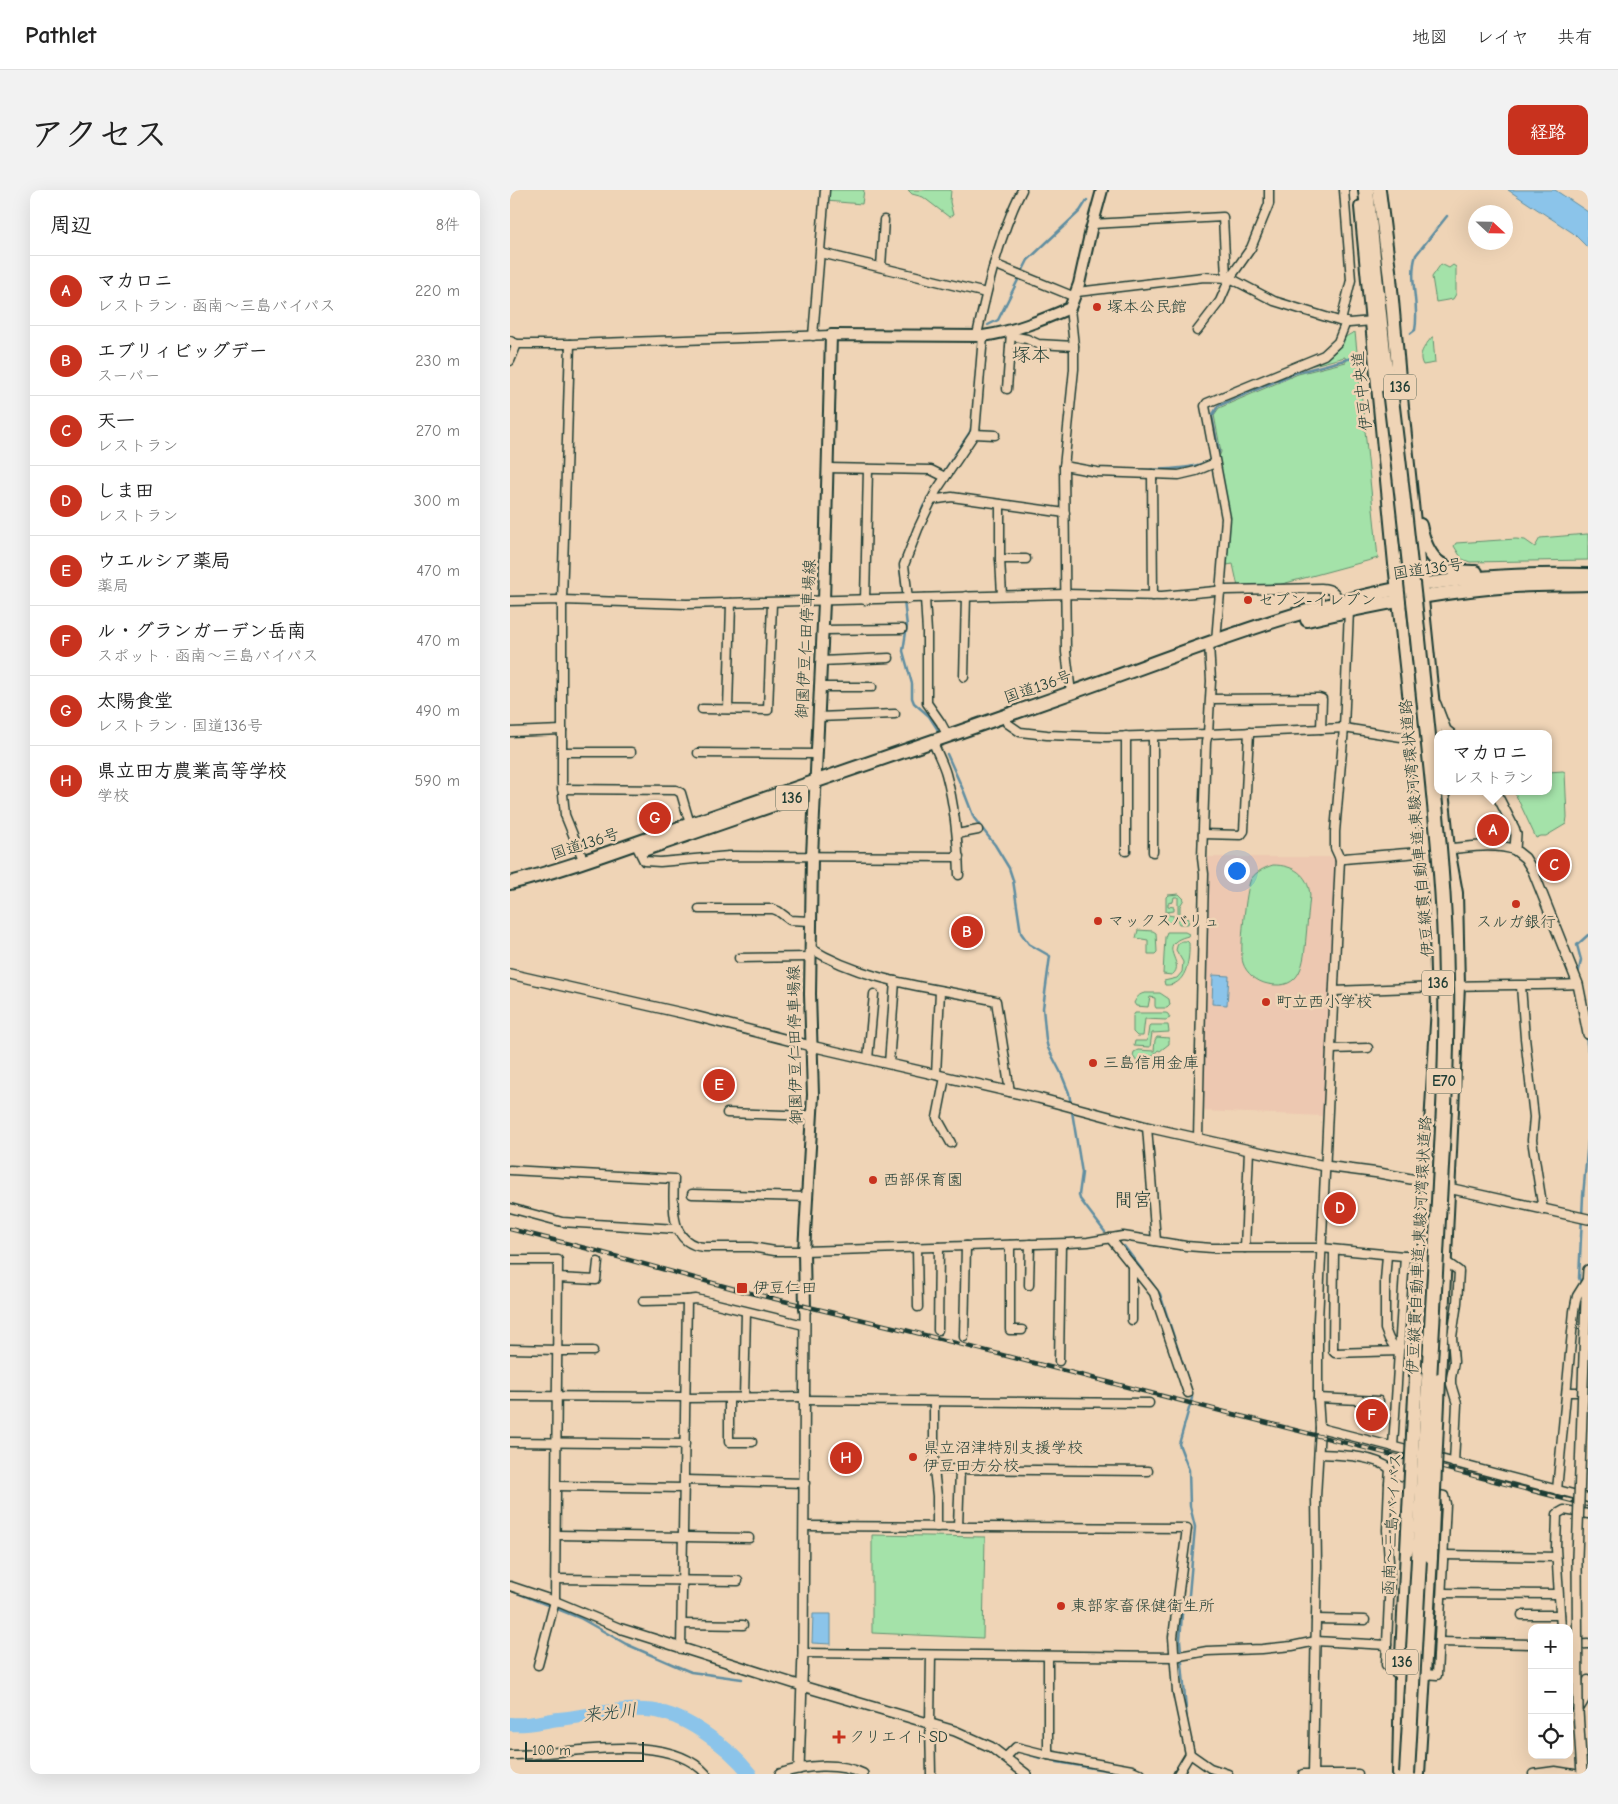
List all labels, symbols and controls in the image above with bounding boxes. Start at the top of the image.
text: Pathlet [25,21,96,49]
text: 地図 [1412,27,1448,48]
text: レイヤ [1476,27,1529,48]
text: 共有 [1557,27,1593,48]
button: 経路 [1508,105,1588,155]
text: アクセス [30,114,168,155]
north arrow [1468,205,1513,250]
text: 周辺 [50,213,92,237]
text: 8件 [436,216,460,234]
text: マカロニ [97,270,173,292]
text: A [62,282,70,300]
text: 220 m [415,282,460,300]
text: レストラン · 函南～三島バイパス [97,297,335,315]
place label: 塚本公民館 [1107,298,1187,316]
marker: 塚本公民館 [1091,301,1103,313]
text: エブリィビッグデー [97,340,268,362]
district label: 塚本 [1012,344,1050,366]
street label: 伊豆中央道 [1349,350,1375,432]
text: B [61,352,71,370]
text: 230 m [415,352,460,370]
text: スーパー [97,367,160,385]
road number: 136 [1384,374,1416,400]
text: 天一 [97,410,135,432]
text: C [61,422,71,440]
text: 270 m [416,422,460,440]
text: レストラン [97,437,178,455]
text: しま田 [97,480,154,502]
text: D [61,492,71,510]
text: 300 m [414,492,460,510]
text: レストラン [97,507,178,525]
text: ウエルシア薬局 [97,550,230,572]
street label: 国道136号 [1392,555,1464,583]
street label: 御園伊豆仁田停車場線 [793,559,819,719]
text: E [61,562,71,580]
text: 470 m [416,562,460,580]
text: 薬局 [97,577,129,595]
place label: セブン-イレブン [1258,591,1376,609]
marker: セブン-イレブン [1242,594,1254,606]
text: ル・グランガーデン岳南 [97,620,306,642]
text: F [61,632,71,650]
text: 470 m [416,632,460,650]
text: スポット · 函南～三島バイパス [97,647,318,665]
street label: 国道136号 [1001,667,1075,707]
text: 太陽食堂 [97,690,173,712]
street label: 伊豆縦貫自動車道;東駿河湾環状道路 [1397,698,1437,958]
text: G [60,702,72,720]
text: 490 m [415,702,460,720]
text: レストラン · 国道136号 [97,717,263,735]
popup [1434,730,1552,795]
text: マカロニ [1452,742,1528,764]
text: 県立田方農業高等学校 [97,760,287,782]
text: レストラン [1452,769,1534,787]
text: H [60,772,72,790]
text: 590 m [415,772,460,790]
road number: 136 [776,786,808,810]
text: 学校 [97,787,129,805]
pin: G [639,799,671,837]
pin: A [1477,811,1509,849]
street label: 国道136号 [548,824,622,864]
pin: C [1538,846,1570,884]
your location [1224,858,1250,884]
marker: スルガ銀行 [1510,898,1522,910]
place label: マックスバリュ [1108,912,1220,930]
pin: B [951,913,983,951]
place label: スルガ銀行 [1476,913,1556,931]
marker: マックスバリュ [1092,915,1104,927]
street label: 御園伊豆仁田停車場線 [785,965,805,1125]
road number: 136 [1422,970,1454,996]
place label: 町立西小学校 [1276,993,1372,1011]
marker: 町立西小学校 [1260,996,1272,1008]
place label: 三島信用金庫 [1103,1054,1199,1072]
marker: 三島信用金庫 [1087,1057,1099,1069]
pin: E [703,1066,735,1104]
road number: E70 [1426,1068,1462,1094]
street label: 伊豆縦貫自動車道;東駿河湾環状道路 [1403,1115,1435,1375]
place label: 西部保育園 [883,1171,963,1189]
marker: 西部保育園 [867,1174,879,1186]
district label: 間宮 [1114,1189,1152,1211]
pin: D [1324,1189,1356,1227]
place label: 伊豆仁田 [753,1279,817,1297]
marker: 伊豆仁田 [735,1281,749,1295]
pin: F [1356,1396,1388,1434]
pin: H [830,1439,862,1477]
place label: 県立沼津特別支援学校 伊豆田方分校 [923,1439,1083,1475]
marker: 県立沼津特別支援学校 伊豆田方分校 [907,1451,919,1463]
street label: 函南～三島バイパス [1379,1452,1405,1596]
place label: 東部家畜保健衛生所 [1071,1597,1215,1615]
marker: 東部家畜保健衛生所 [1055,1600,1067,1612]
map controls [1528,1624,1573,1759]
button: + [1528,1624,1573,1669]
road number: 136 [1386,1650,1418,1674]
button: − [1528,1669,1573,1714]
water label: 来光川 [582,1700,638,1726]
button: locate [1528,1714,1573,1759]
place label: クリエイトSD [849,1728,948,1746]
marker: クリエイトSD [833,1731,845,1743]
scale bar [525,1739,644,1762]
text: 100 m [532,1742,571,1759]

